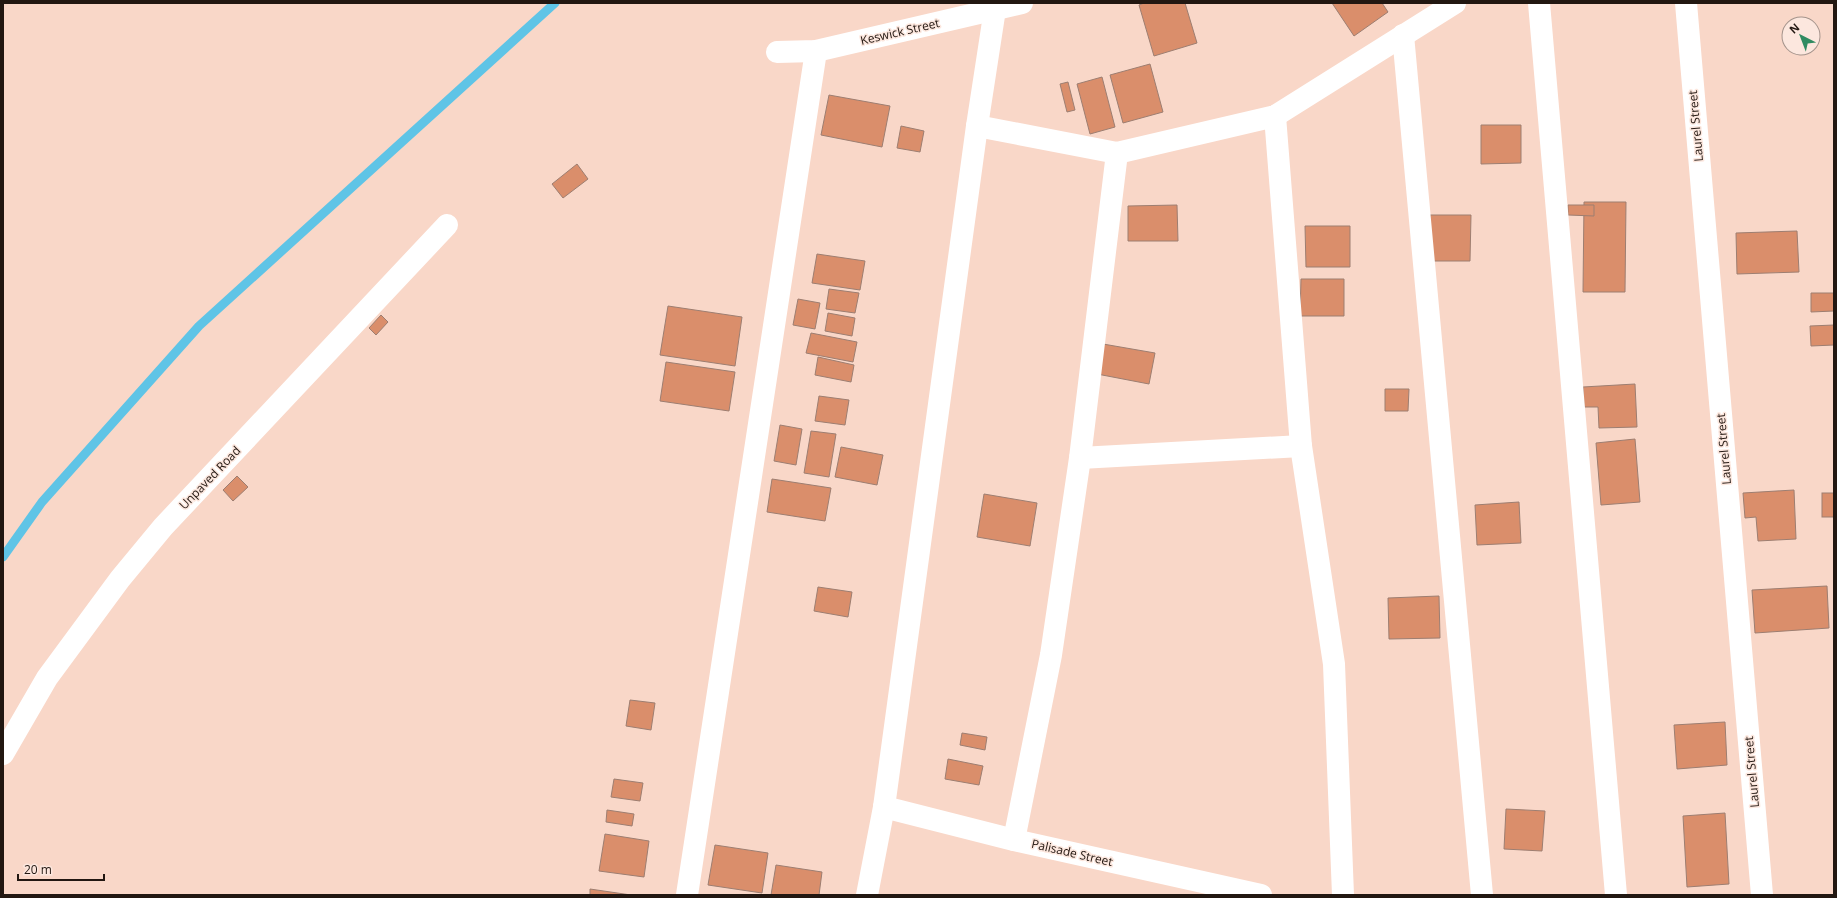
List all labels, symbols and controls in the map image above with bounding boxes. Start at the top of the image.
street label: Keswick Street [859,14,941,49]
north arrow [1781,16,1821,56]
text: N [1786,20,1802,37]
street label: Laurel Street [1684,90,1707,162]
street label: Laurel Street [1712,413,1735,485]
street label: Unpaved Road [175,442,244,513]
street label: Laurel Street [1740,736,1763,808]
street label: Palisade Street [1030,835,1114,870]
scale bar [18,856,104,882]
text: 20 m [24,861,52,878]

